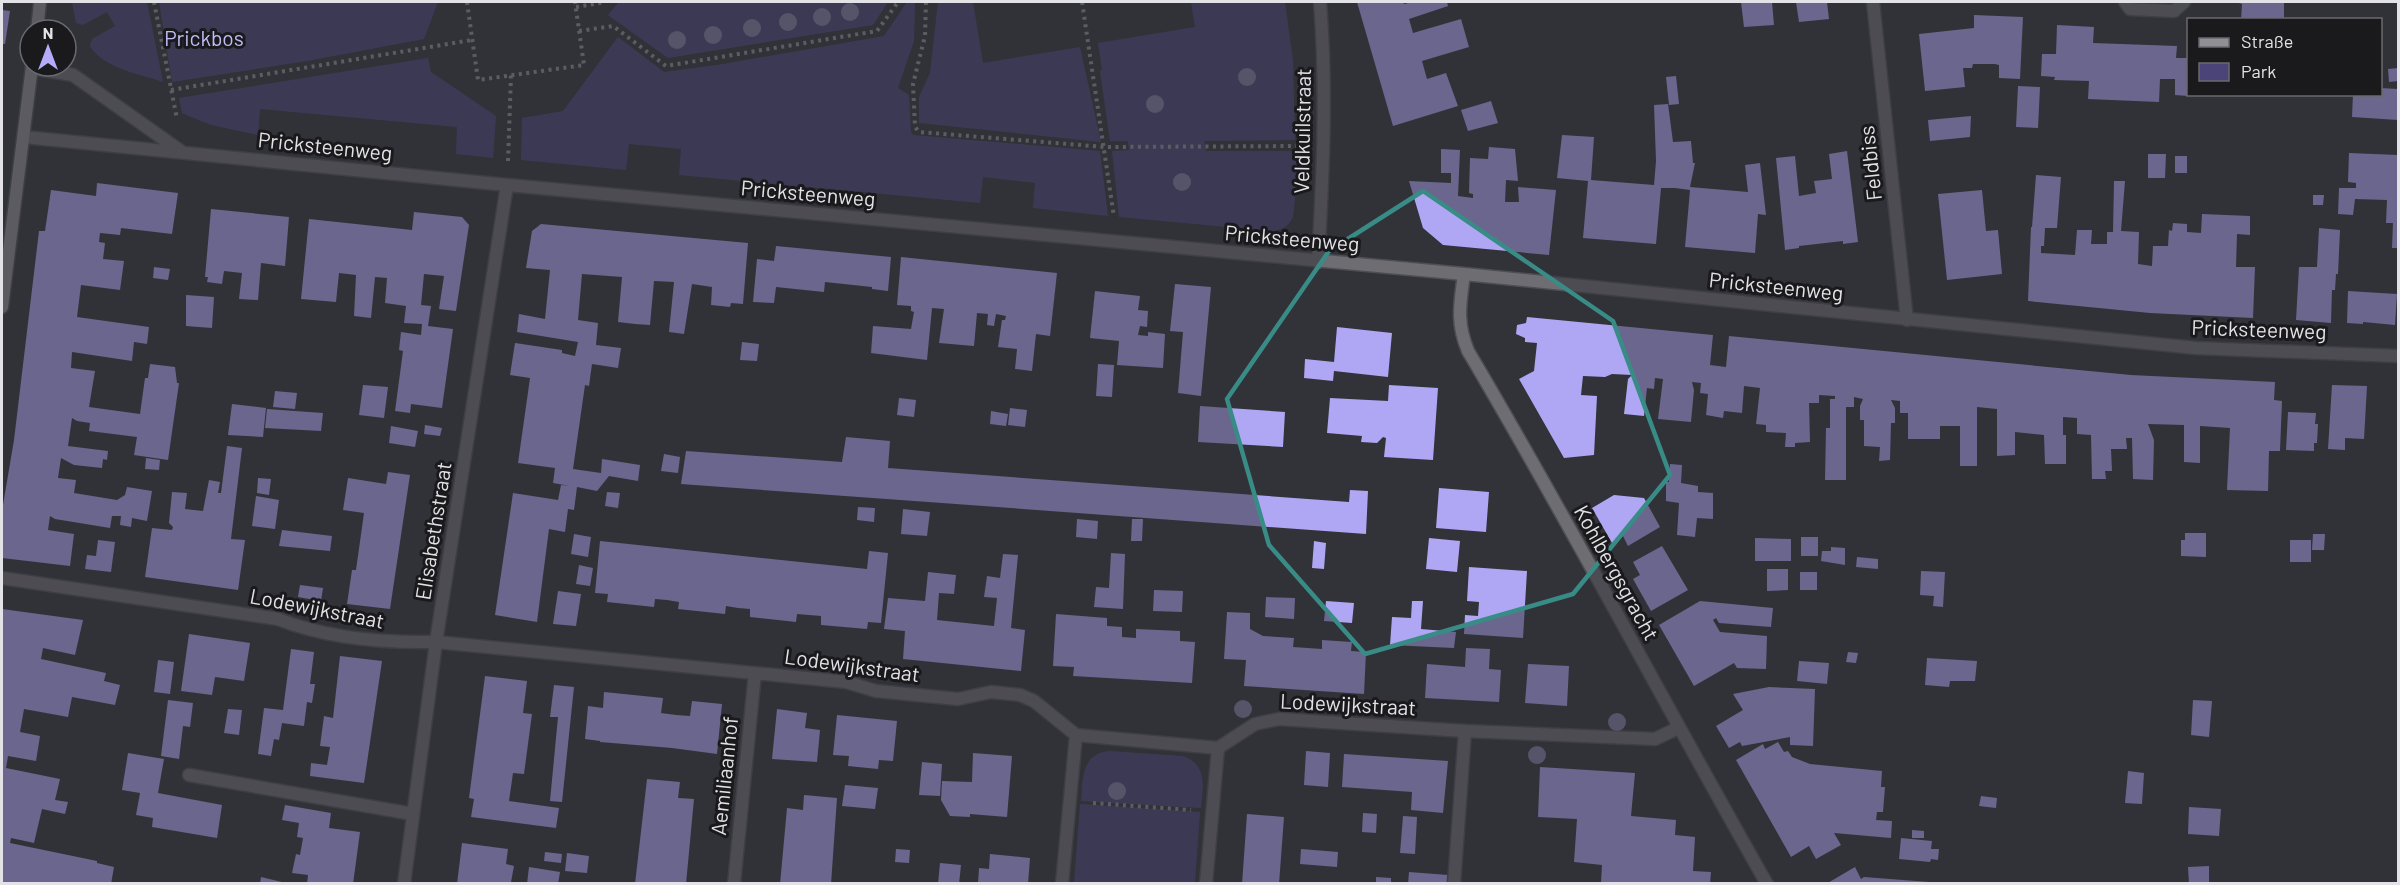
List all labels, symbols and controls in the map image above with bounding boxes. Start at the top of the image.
north arrow [18,18,78,78]
legend [2187,18,2382,96]
text: N [43,23,53,42]
park label: Prickbos [164,25,244,50]
text: Straße [2241,30,2293,52]
text: Park [2241,60,2276,82]
street label: Veldkuilstraat [1288,68,1315,194]
street label: Feldbiss [1853,124,1886,202]
street label: Pricksteenweg [257,126,394,165]
street label: Pricksteenweg [740,174,876,211]
street label: Pricksteenweg [1224,219,1360,256]
street label: Pricksteenweg [1708,266,1845,305]
street label: Pricksteenweg [2191,314,2327,343]
street label: Elisabethstraat [409,460,456,602]
street label: Kohlbergsgracht [1570,500,1665,644]
street label: Lodewijkstraat [248,582,387,633]
street label: Lodewijkstraat [783,643,921,686]
street label: Lodewijkstraat [1279,687,1417,720]
street label: Aemiliaanhof [705,715,742,836]

